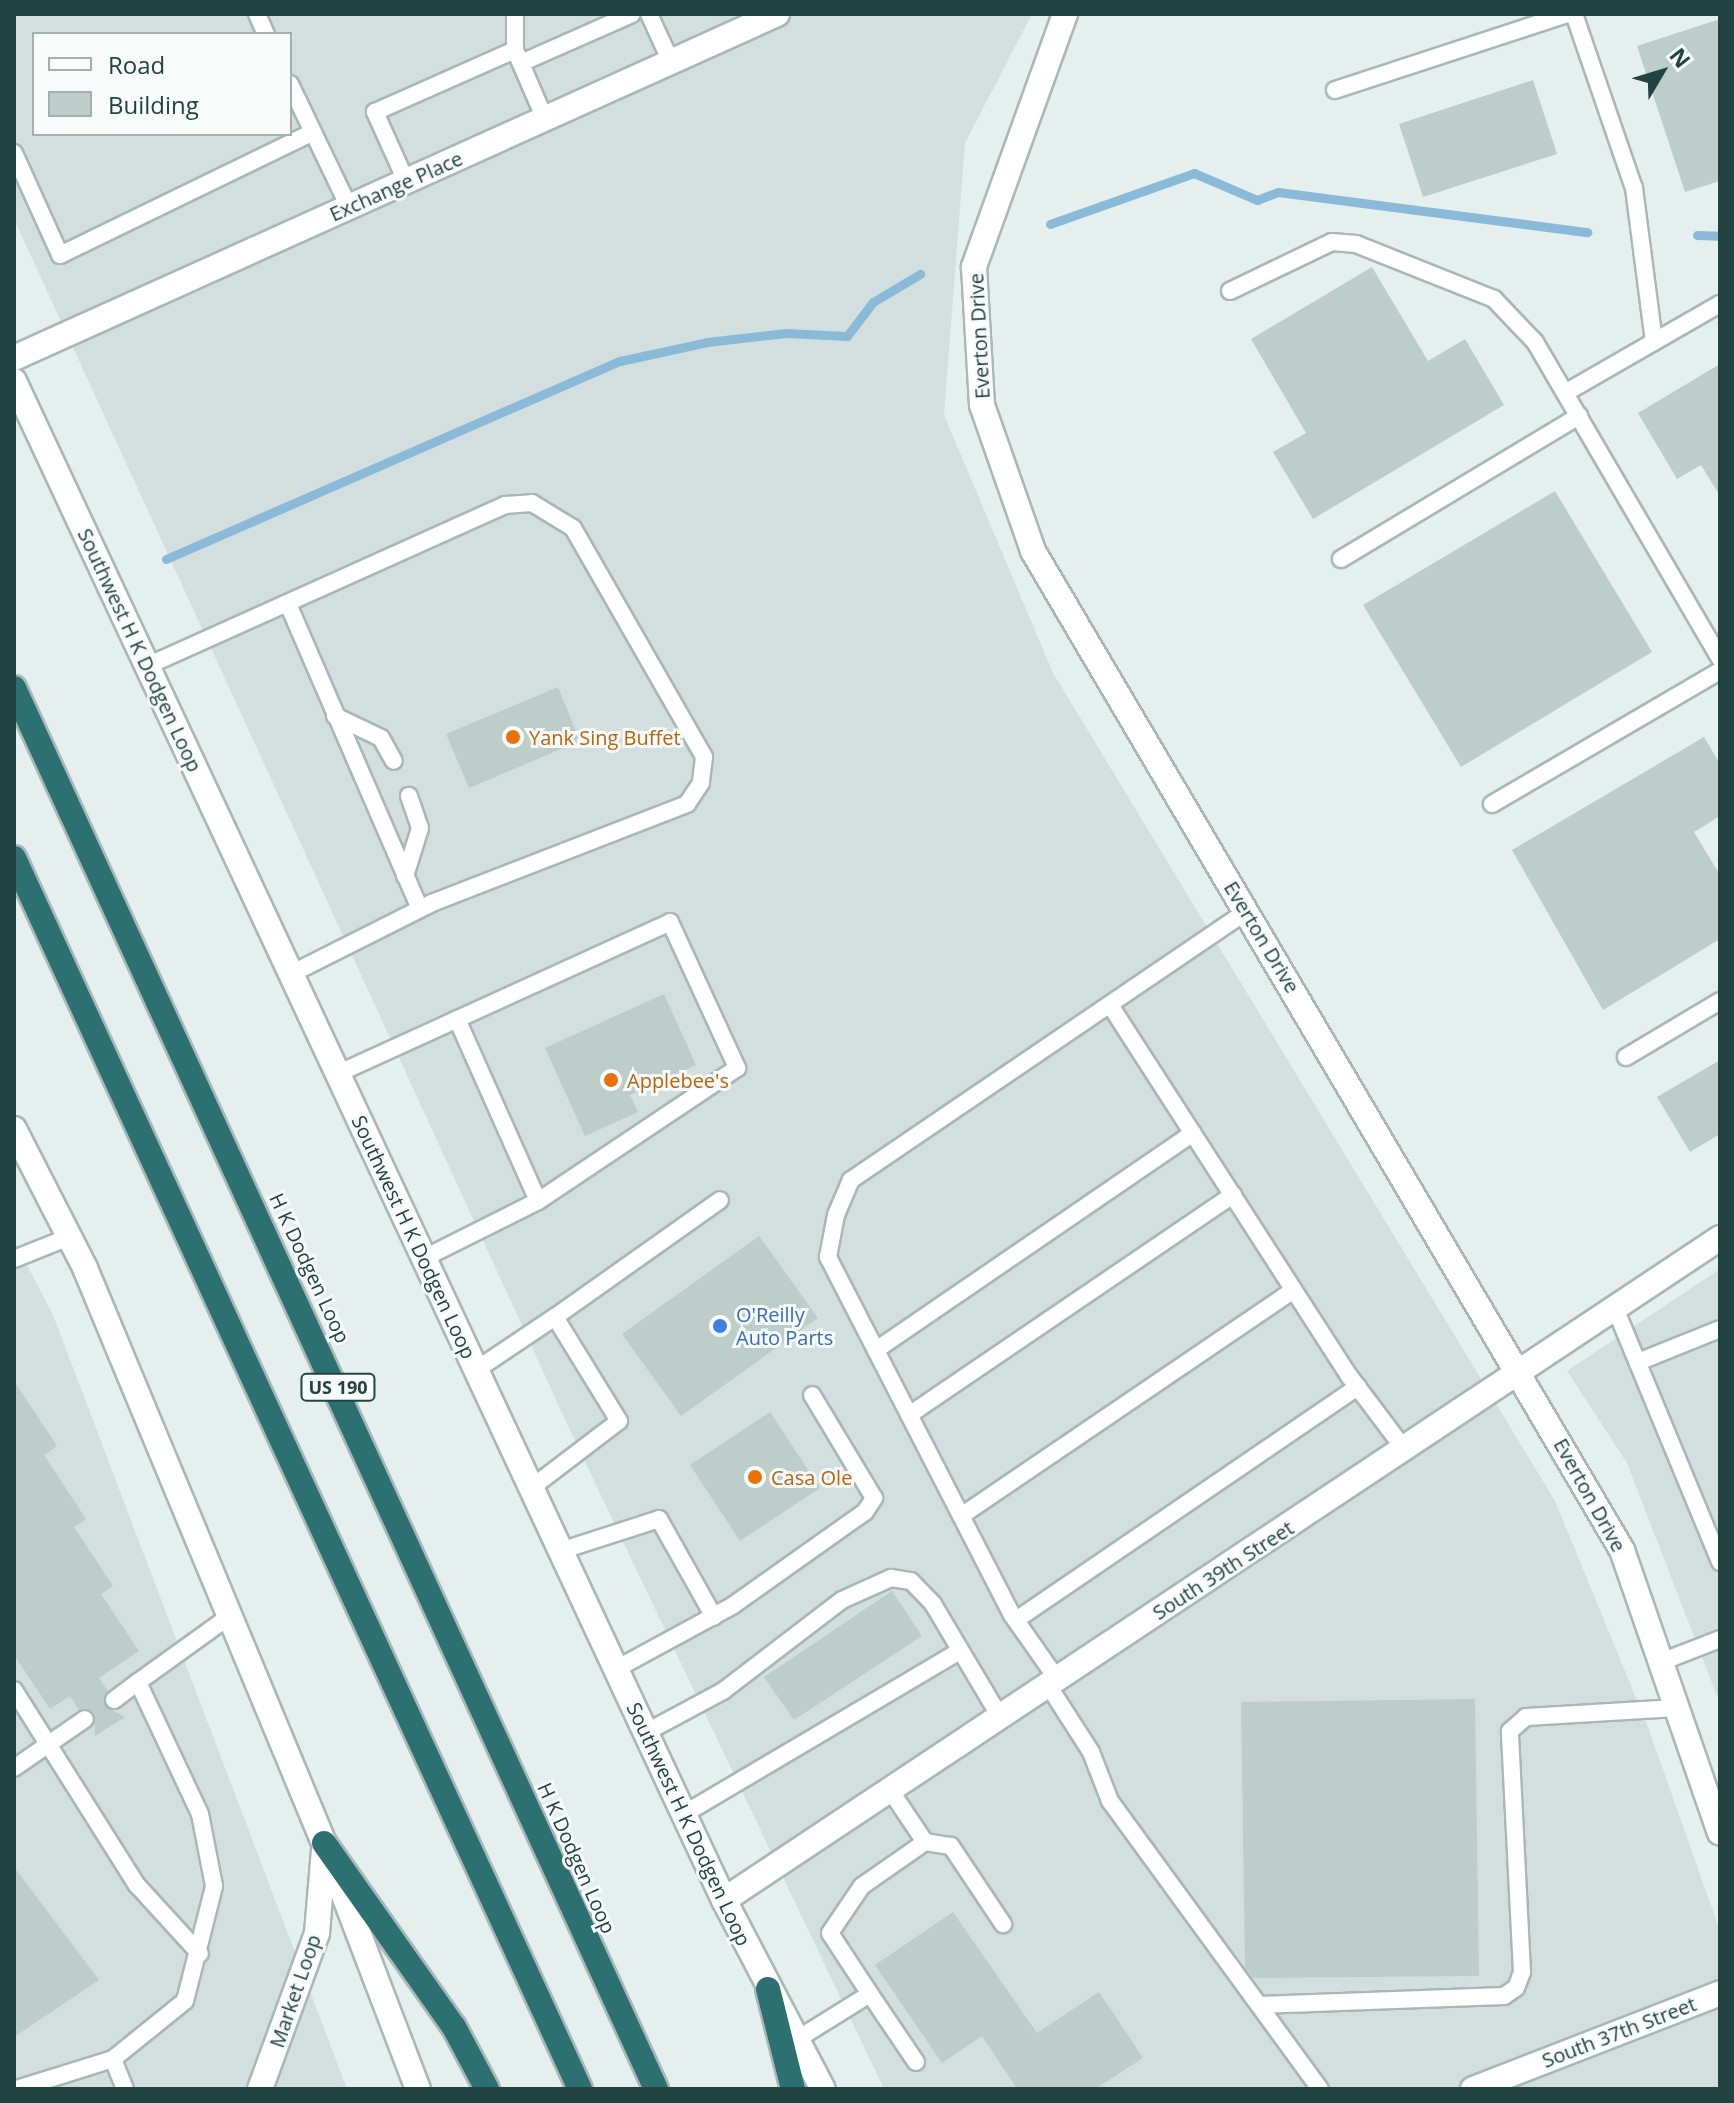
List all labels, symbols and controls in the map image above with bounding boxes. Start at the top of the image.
legend [32,32,292,136]
north arrow [1622,32,1702,112]
text: N [1664,41,1698,74]
text: Road [108,48,165,81]
text: Building [108,88,199,121]
street label: Exchange Place [326,146,466,226]
street label: Everton Drive [964,272,994,400]
street label: Southwest H K Dodgen Loop [73,525,207,775]
place label: Yank Sing Buffet [529,725,681,749]
marker: Yank Sing Buffet [504,728,522,746]
street label: Everton Drive [1219,877,1305,997]
place label: Applebee's [627,1068,729,1092]
marker: Applebee's [602,1071,620,1089]
street label: Southwest H K Dodgen Loop [347,1112,481,1362]
street label: H K Dodgen Loop [265,1189,355,1347]
place label: O'Reilly Auto Parts [736,1302,833,1349]
marker: O'Reilly Auto Parts [711,1317,729,1335]
road number: US 190 [300,1373,376,1401]
street label: Everton Drive [1549,1434,1631,1556]
place label: Casa Ole [771,1465,852,1489]
marker: Casa Ole [746,1468,764,1486]
street label: South 39th Street [1148,1516,1298,1624]
street label: Southwest H K Dodgen Loop [622,1699,756,1949]
street label: H K Dodgen Loop [533,1779,621,1937]
street label: Market Loop [264,1931,326,2051]
street label: South 37th Street [1539,1992,1699,2072]

